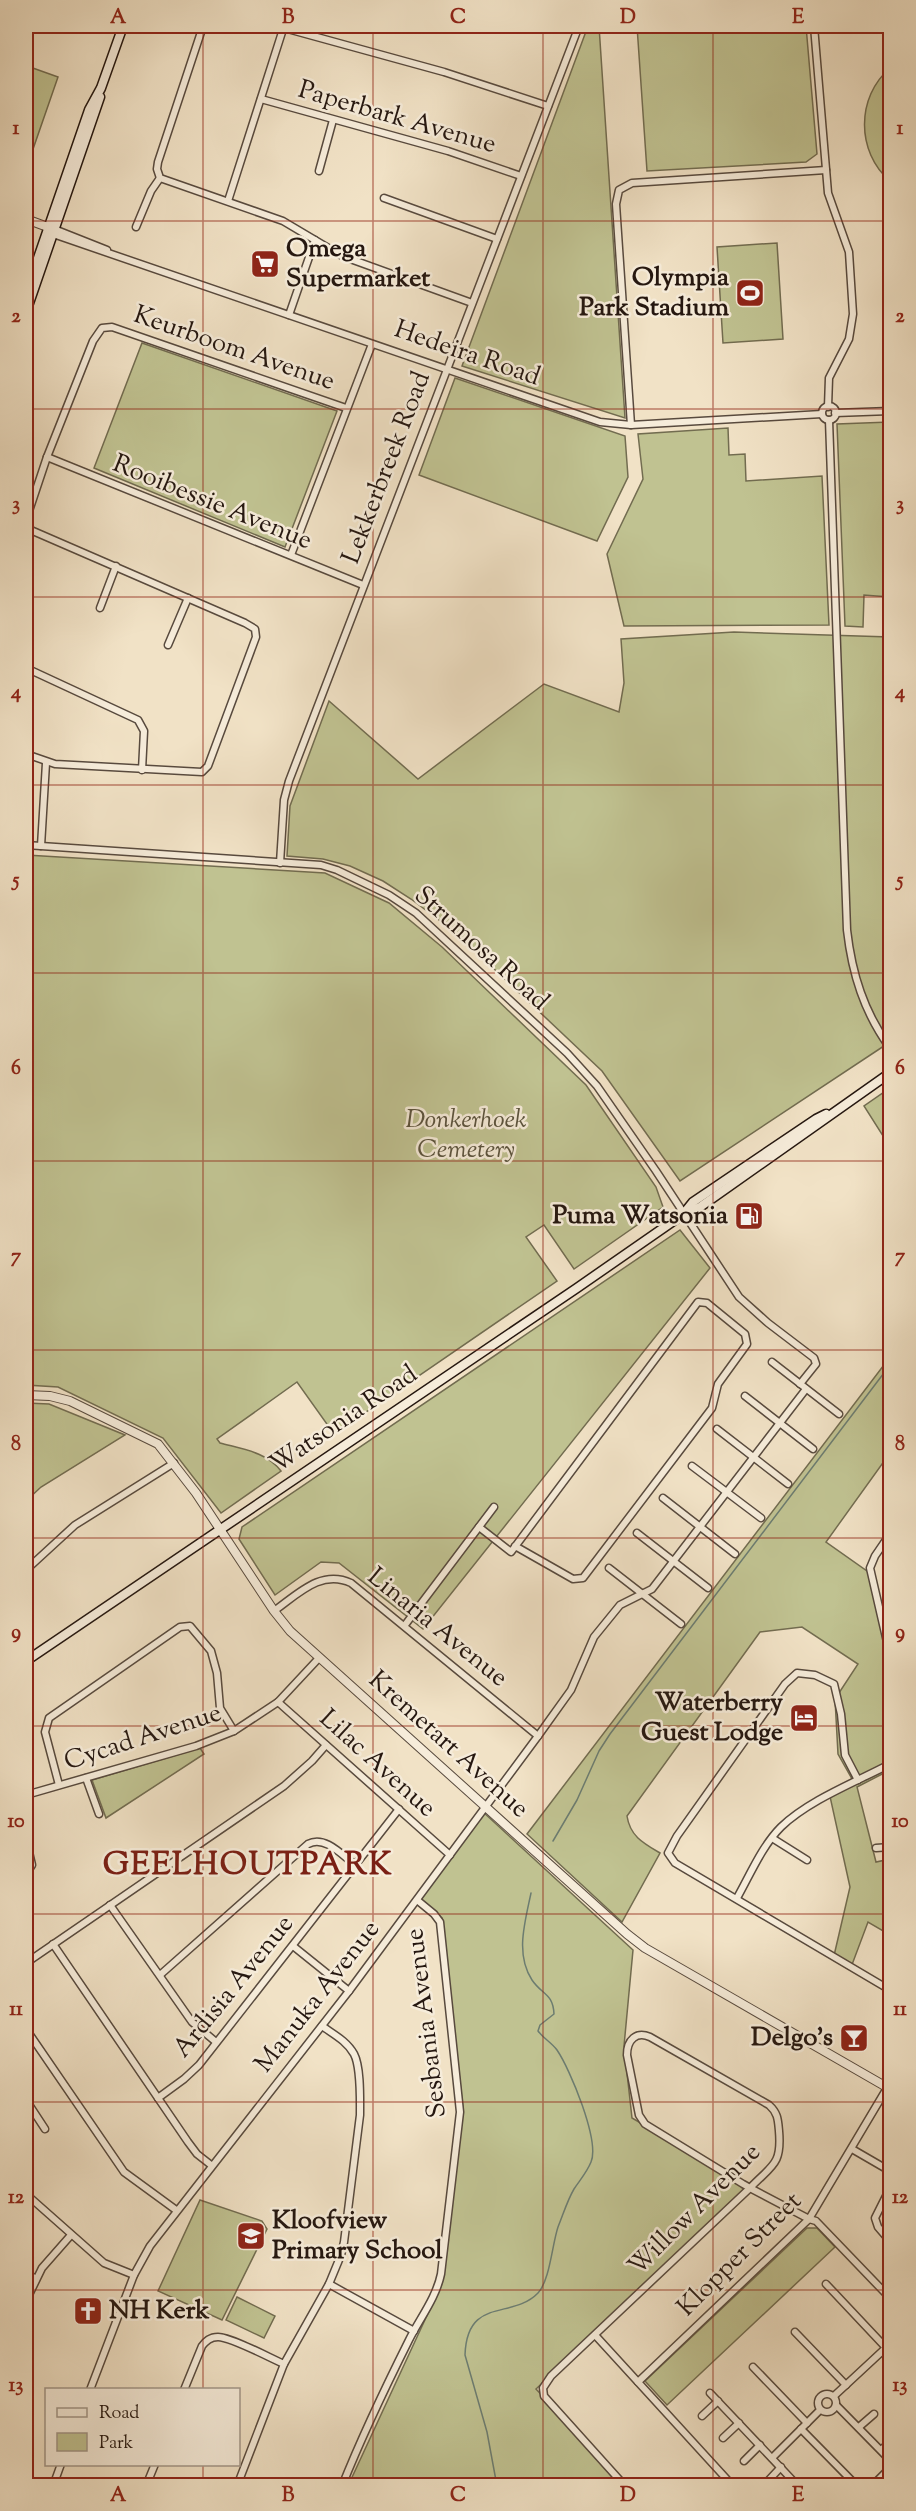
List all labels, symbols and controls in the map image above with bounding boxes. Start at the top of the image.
text: A [110,4,127,33]
text: B [282,4,295,33]
text: C [450,4,466,33]
text: D [620,4,636,33]
text: E [792,4,805,33]
street label: Paperbark Avenue [294,72,500,164]
text: 1 [13,115,20,144]
text: 1 [897,115,904,144]
place label: Omega Supermarket [286,231,430,298]
supermarket icon: Omega Supermarket [249,248,281,280]
place label: Olympia Park Stadium [579,260,729,327]
sports icon: Olympia Park Stadium [734,277,766,309]
street label: Keurboom Avenue [128,297,340,401]
text: 2 [11,303,21,332]
text: 2 [895,303,905,332]
street label: Hedeira Road [389,312,545,396]
street label: Lekkerbreek Road [333,366,441,570]
street label: Rooibessie Avenue [107,446,317,560]
text: 3 [12,491,20,520]
text: 3 [896,491,904,520]
text: 4 [10,679,21,708]
text: 4 [894,679,905,708]
text: 5 [11,867,20,896]
text: 5 [895,867,904,896]
street label: Strumosa Road [405,878,557,1020]
text: 6 [11,1055,21,1084]
text: 6 [895,1055,905,1084]
park label: Donkerhoek Cemetery [406,1102,527,1169]
place label: Puma Watsonia [553,1198,728,1235]
fuel station icon: Puma Watsonia [733,1200,765,1232]
text: 7 [11,1243,22,1272]
text: 7 [895,1243,906,1272]
street label: Watsonia Road [263,1357,426,1483]
text: 8 [11,1431,21,1460]
text: 8 [895,1431,905,1460]
street label: Linaria Avenue [359,1560,515,1696]
text: 9 [11,1619,21,1648]
text: 9 [895,1619,905,1648]
street label: Kremetart Avenue [359,1663,537,1827]
place label: Waterberry Guest Lodge [641,1685,783,1752]
street label: Cycad Avenue [60,1695,226,1781]
street label: Lilac Avenue [310,1701,444,1827]
hotel icon: Waterberry Guest Lodge [788,1702,820,1734]
text: 10 [7,1808,25,1837]
text: 10 [891,1808,909,1837]
district label: GEELHOUTPARK [103,1843,393,1889]
street label: Ardisia Avenue [165,1908,303,2066]
street label: Manuka Avenue [247,1913,389,2081]
street label: Sesbania Avenue [397,1926,457,2120]
text: 11 [9,1996,23,2025]
text: 11 [893,1996,907,2025]
place label: Delgo's [751,2020,833,2057]
bar icon: Delgo's [838,2022,870,2054]
street label: Willow Avenue [620,2135,770,2285]
text: 12 [8,2184,25,2213]
street label: Klopper Street [669,2184,811,2326]
text: 12 [892,2184,909,2213]
place label: Kloofview Primary School [272,2203,443,2270]
school or university icon: Kloofview Primary School [235,2220,267,2252]
place label: NH Kerk [109,2293,210,2330]
church icon: NH Kerk [72,2295,104,2327]
text: 13 [9,2372,23,2401]
text: 13 [893,2372,907,2401]
legend [45,2388,240,2466]
text: Road [99,2401,139,2427]
text: Park [99,2431,134,2457]
text: A [110,2482,127,2511]
text: B [282,2482,295,2511]
text: C [450,2482,466,2511]
text: D [620,2482,636,2511]
text: E [792,2482,805,2511]

